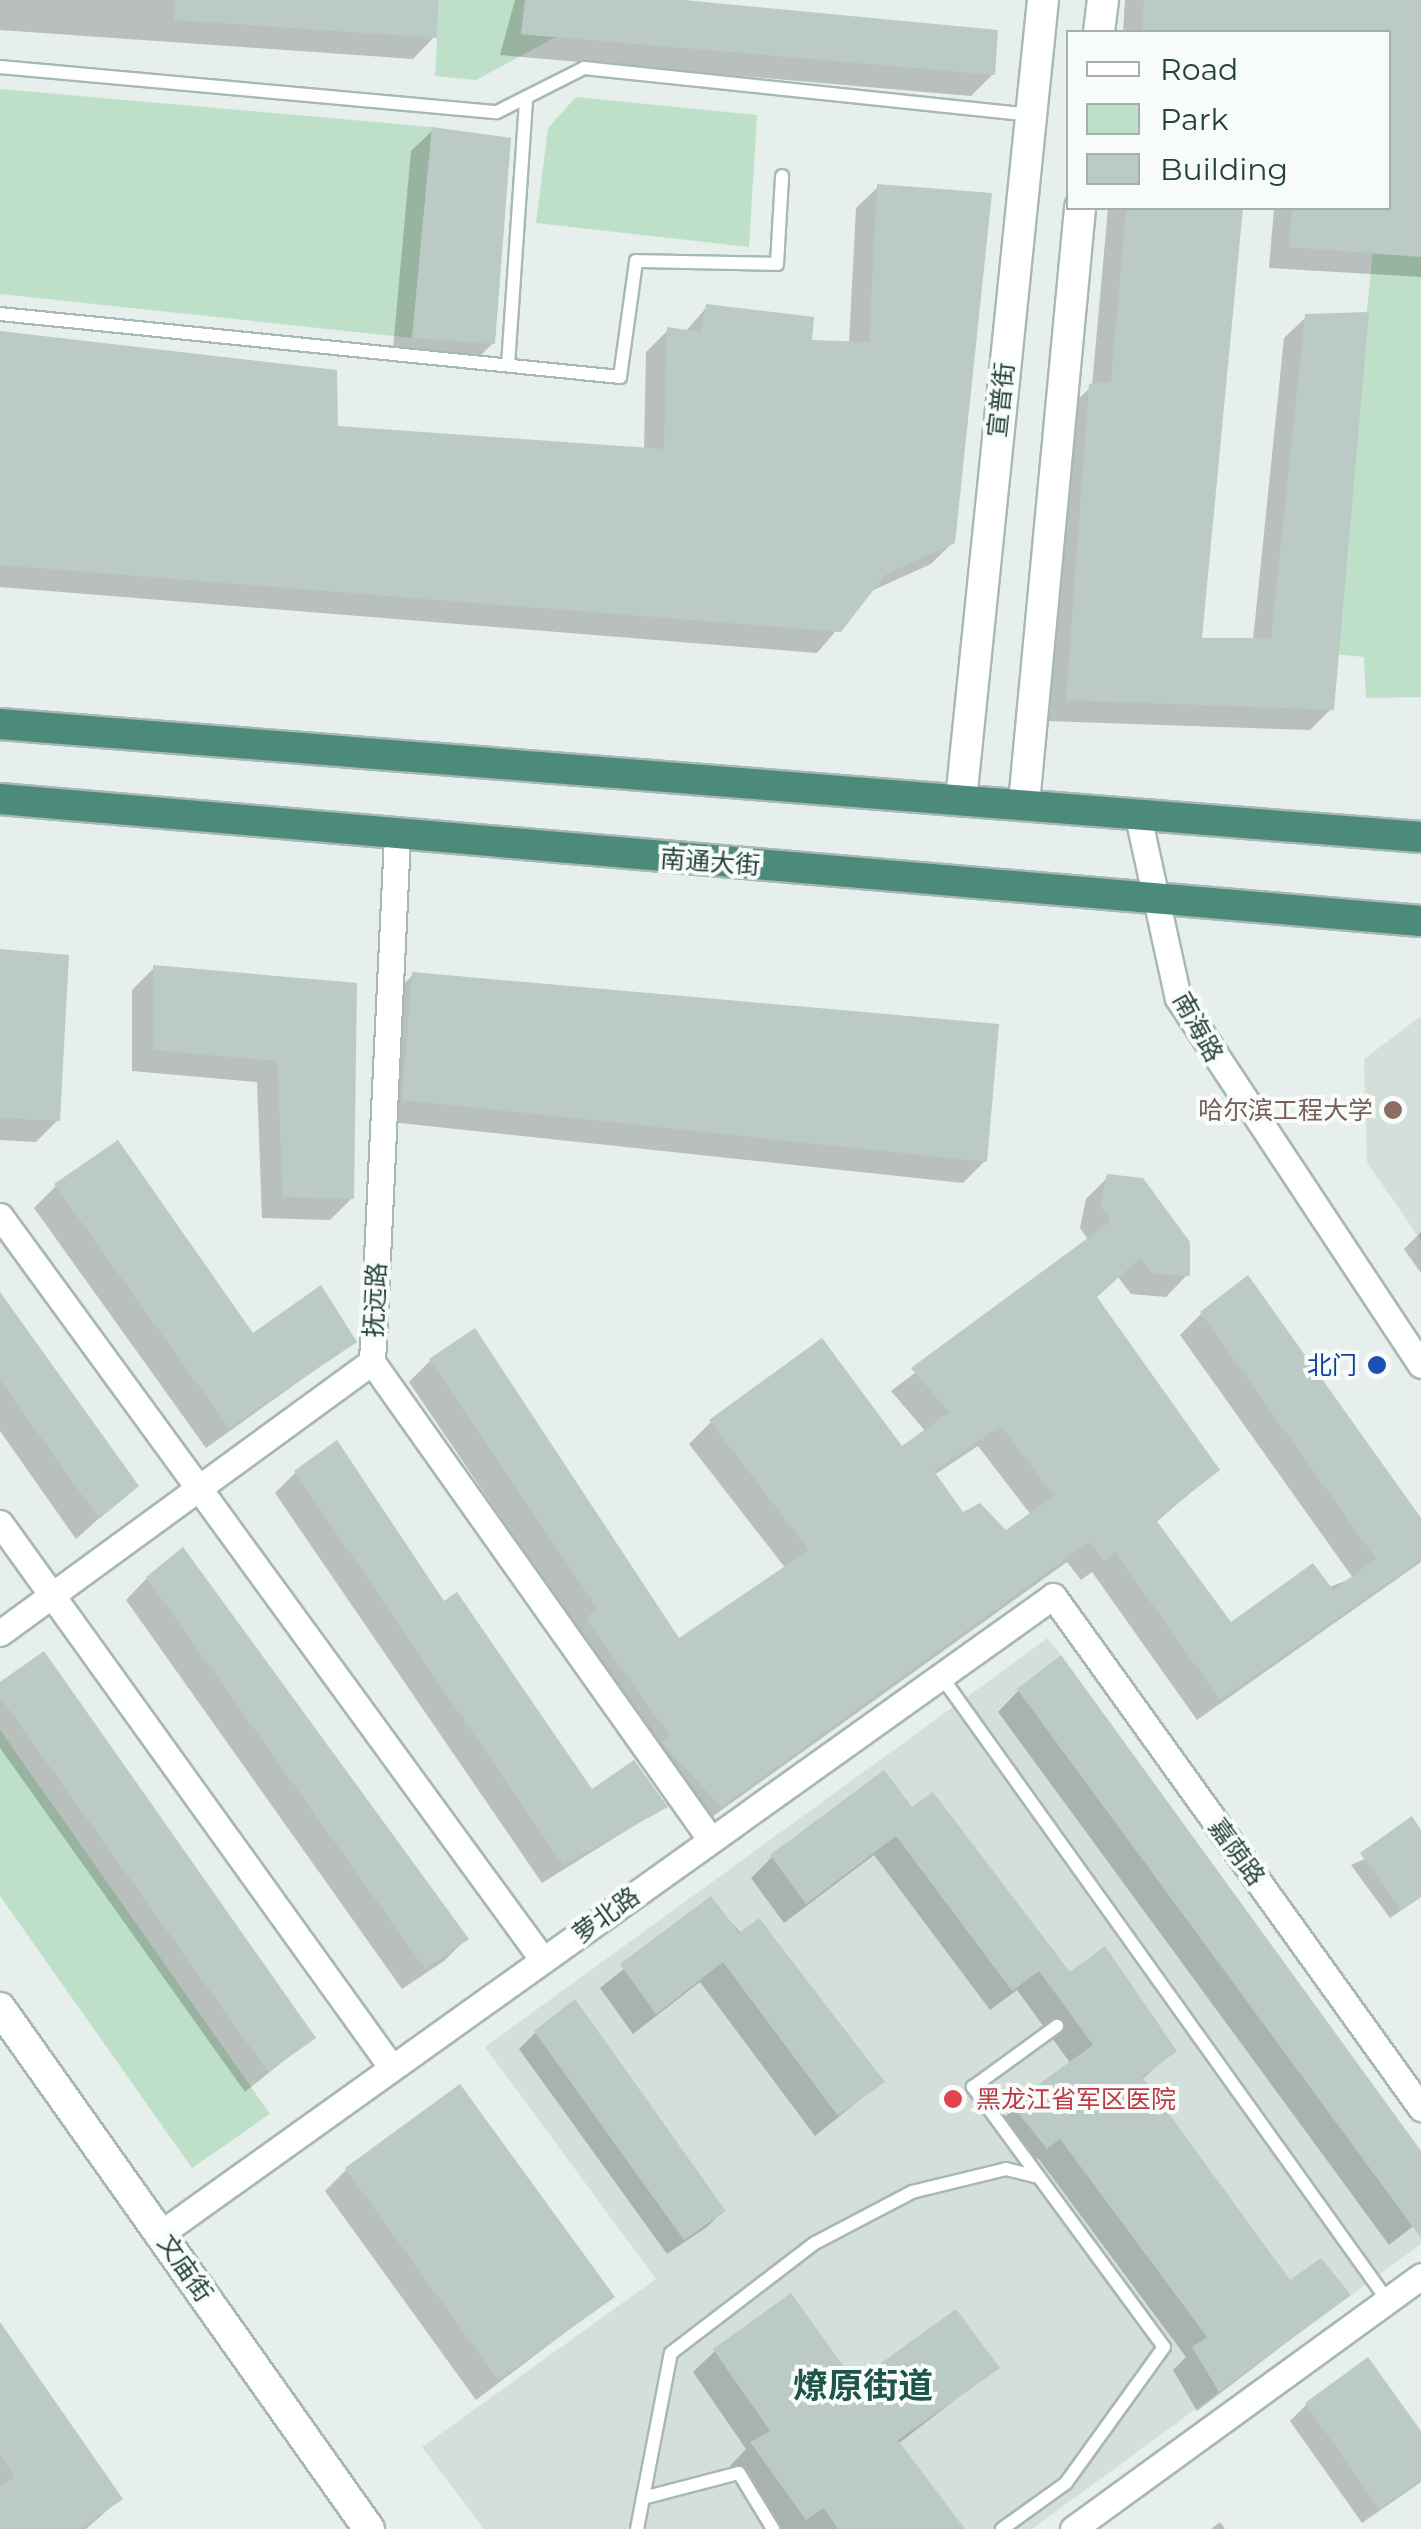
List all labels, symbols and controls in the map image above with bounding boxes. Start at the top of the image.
legend [1066,30,1391,210]
text: Road [1160,51,1238,88]
text: Park [1160,101,1229,138]
text: Building [1160,151,1288,188]
street label: 宣普街 [982,361,1020,439]
street label: 南通大街 [659,844,761,880]
street label: 南海路 [1167,987,1229,1067]
place label: 哈尔滨工程大学 [1198,1095,1373,1125]
marker: 哈尔滨工程大学 [1382,1099,1404,1121]
street label: 抚远路 [358,1262,392,1338]
place label: 北门 [1307,1350,1357,1380]
marker: 北门 [1366,1354,1388,1376]
street label: 嘉荫路 [1203,1813,1271,1891]
street label: 萝北路 [567,1881,645,1949]
place label: 黑龙江省军区医院 [976,2084,1176,2114]
marker: 黑龙江省军区医院 [940,2086,966,2112]
street label: 文庙街 [151,2229,219,2307]
district label: 燎原街道 [793,2365,933,2407]

